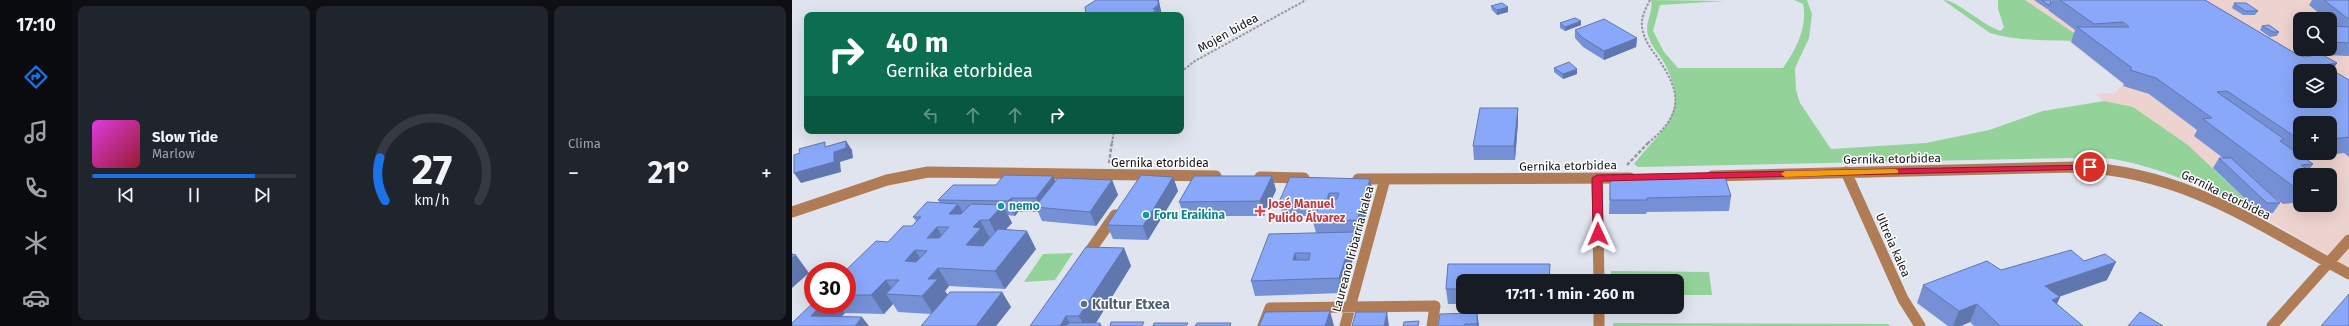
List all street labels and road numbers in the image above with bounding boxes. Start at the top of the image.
street label: Mojen bidea [1195,11,1261,55]
street label: Gernika etorbidea [1843,151,1941,167]
street label: Gernika etorbidea [1111,156,1209,170]
street label: Gernika etorbidea [1519,158,1617,174]
street label: Gernika etorbidea [2179,167,2273,223]
street label: Laureano Iribarria kalea [1329,184,1377,314]
street label: Ultreia kalea [1873,211,1913,279]

